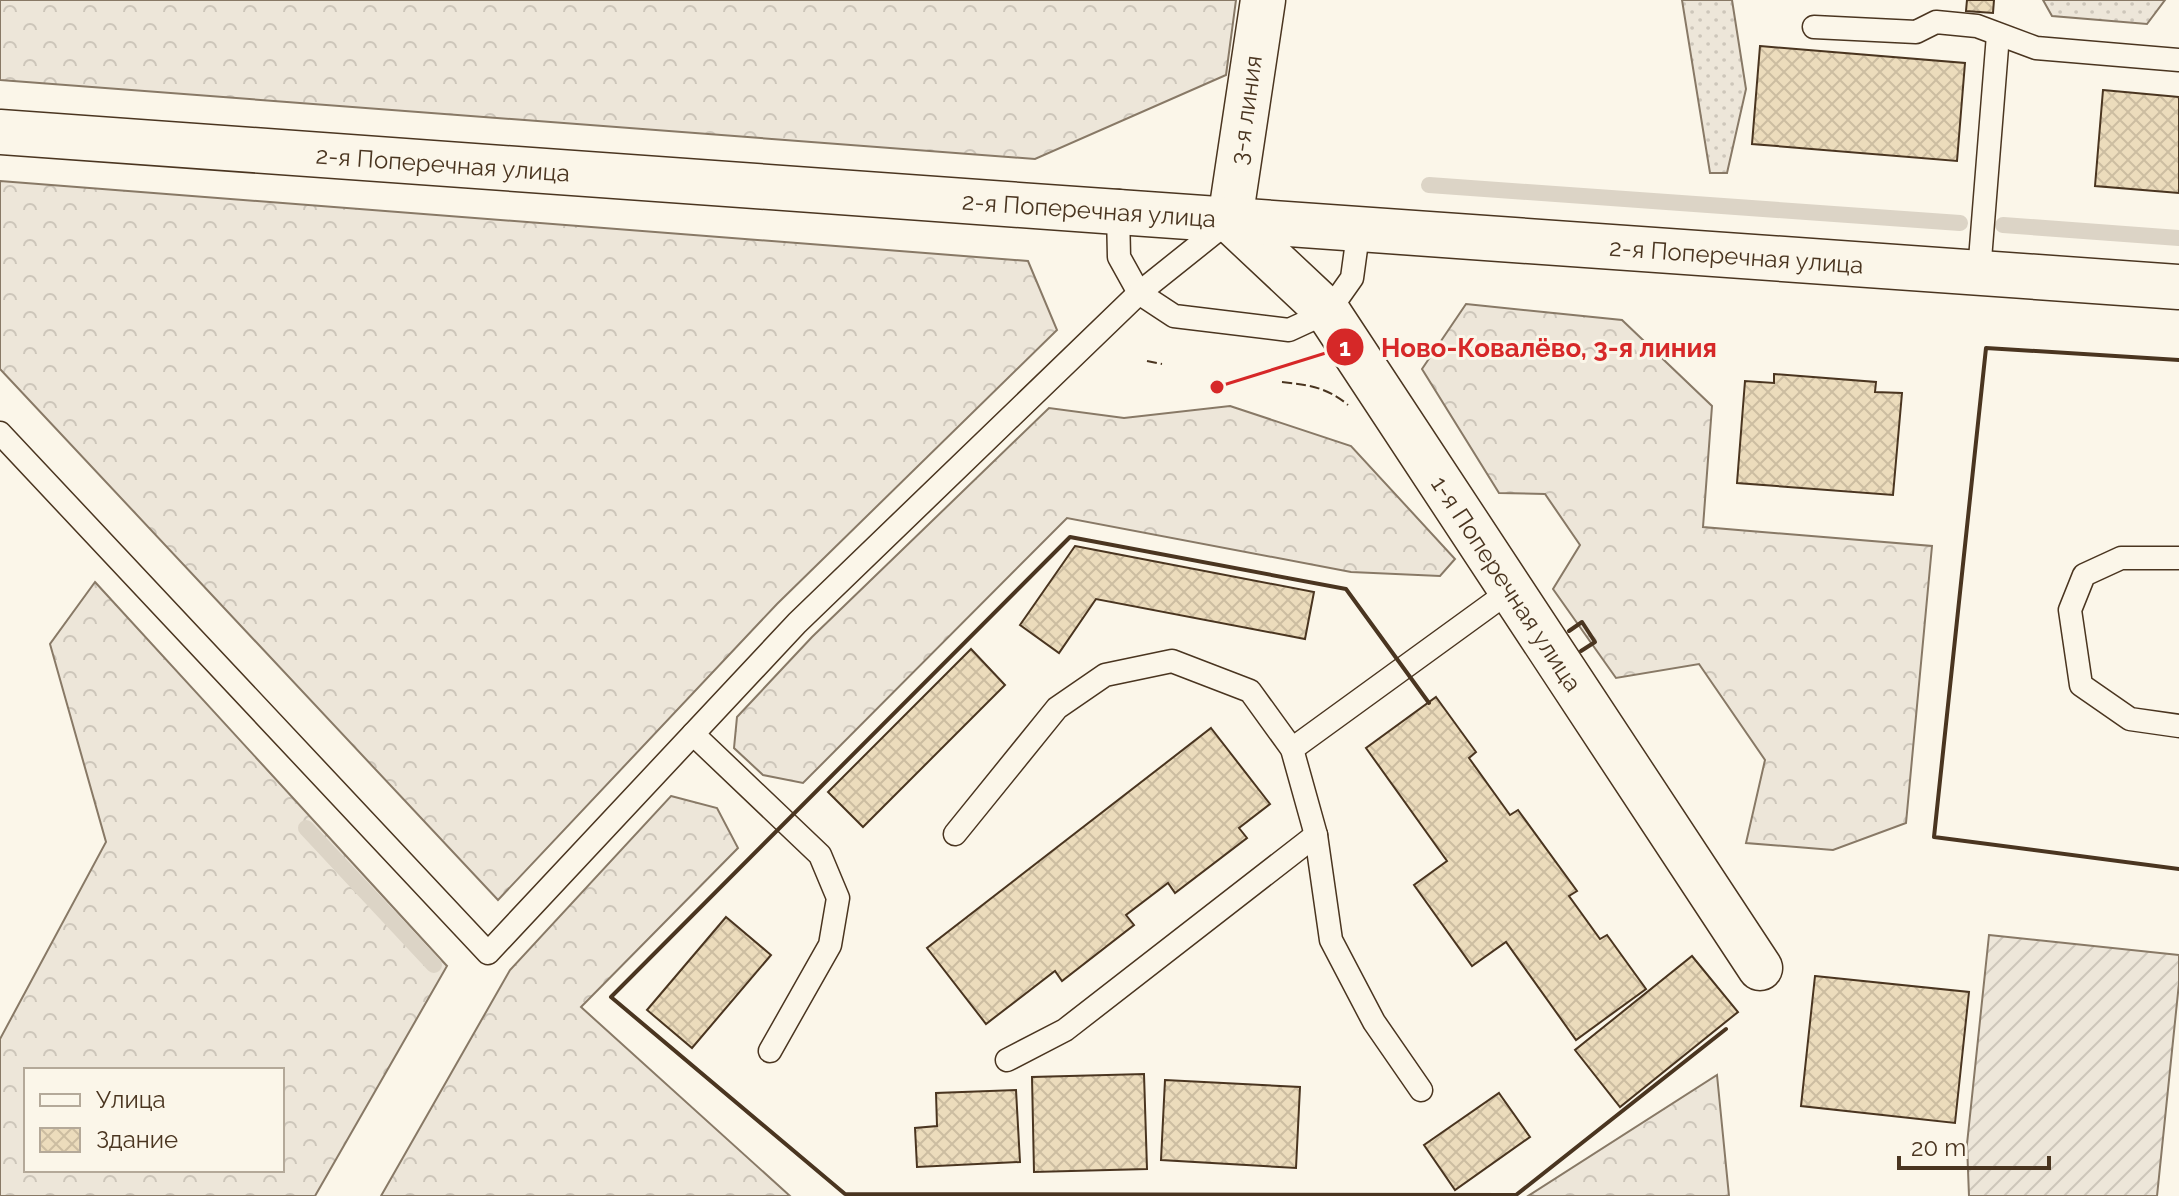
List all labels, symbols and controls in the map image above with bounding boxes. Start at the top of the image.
street label: 3-я линия [1224,53,1268,167]
street label: 2-я Поперечная улица [315,140,571,187]
street label: 2-я Поперечная улица [961,187,1217,233]
street label: 2-я Поперечная улица [1608,232,1864,279]
callout: Ново-Ковалёво, 3-я линия [1325,322,1733,372]
text: 1 [1339,333,1351,362]
text: Ново-Ковалёво, 3-я линия [1381,333,1717,363]
street label: 1-я Поперечная улица [1425,470,1588,697]
legend [24,1068,284,1172]
text: Улица [96,1085,166,1114]
scale bar [1899,1120,2049,1170]
text: Здание [96,1125,178,1154]
text: 20 m [1911,1133,1966,1162]

